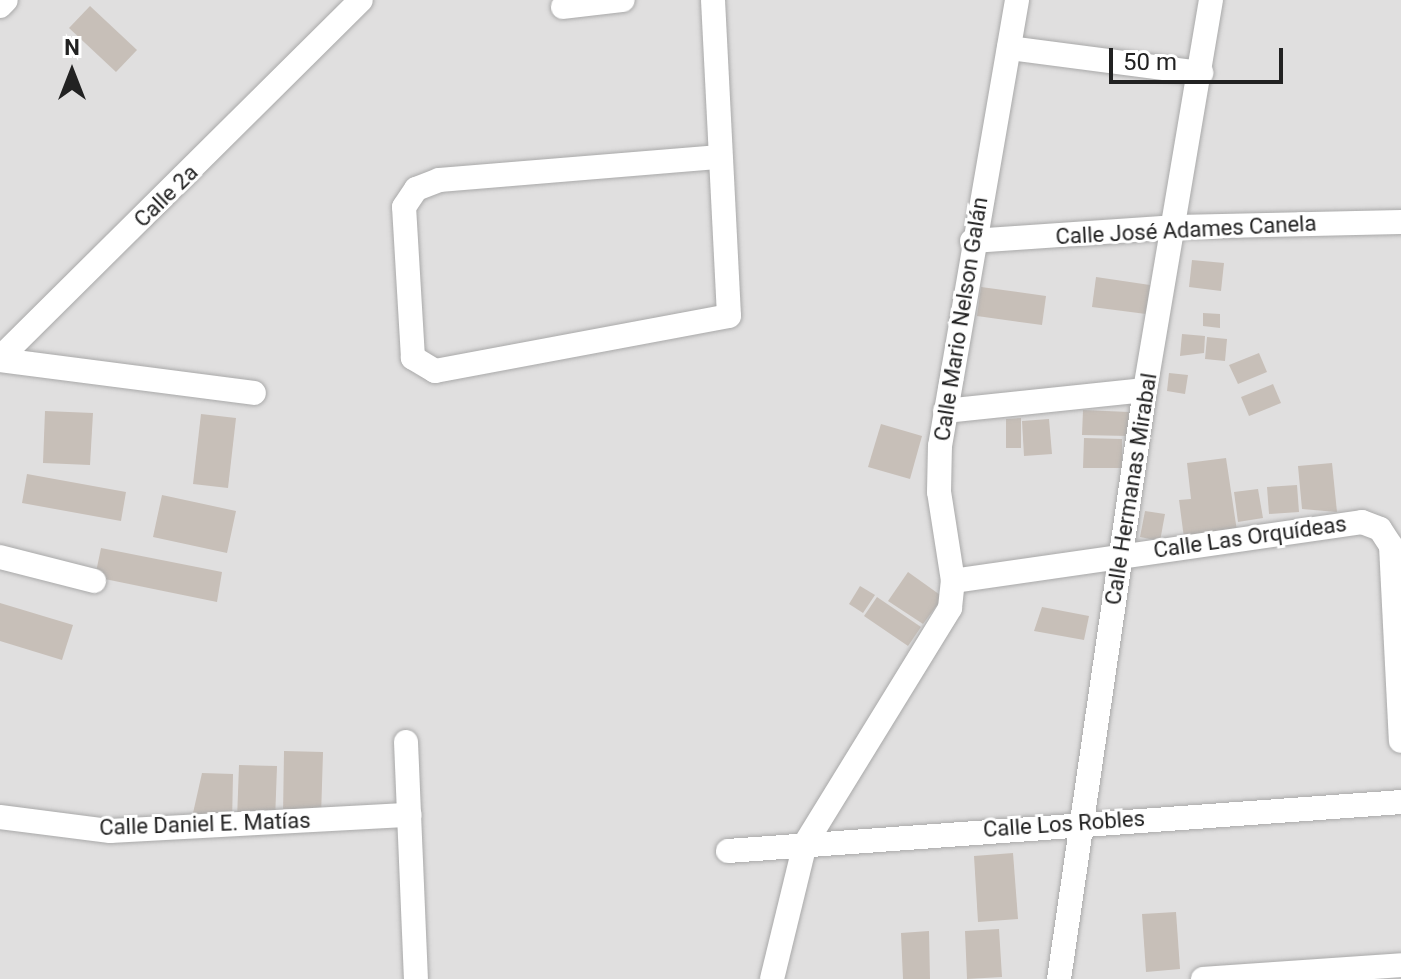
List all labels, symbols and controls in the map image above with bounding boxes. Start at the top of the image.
north arrow [32,32,112,112]
scale bar [1113,32,1287,82]
text: N [64,35,80,60]
text: 50 m [1123,48,1177,76]
street label: Calle 2a [129,159,203,233]
street label: Calle Mario Nelson Galán [929,195,993,443]
street label: Calle José Adames Canela [1055,210,1317,250]
street label: Calle Hermanas Mirabal [1100,371,1162,607]
street label: Calle Las Orquídeas [1152,510,1348,564]
street label: Calle Los Robles [982,805,1146,843]
street label: Calle Daniel E. Matías [99,807,311,841]

